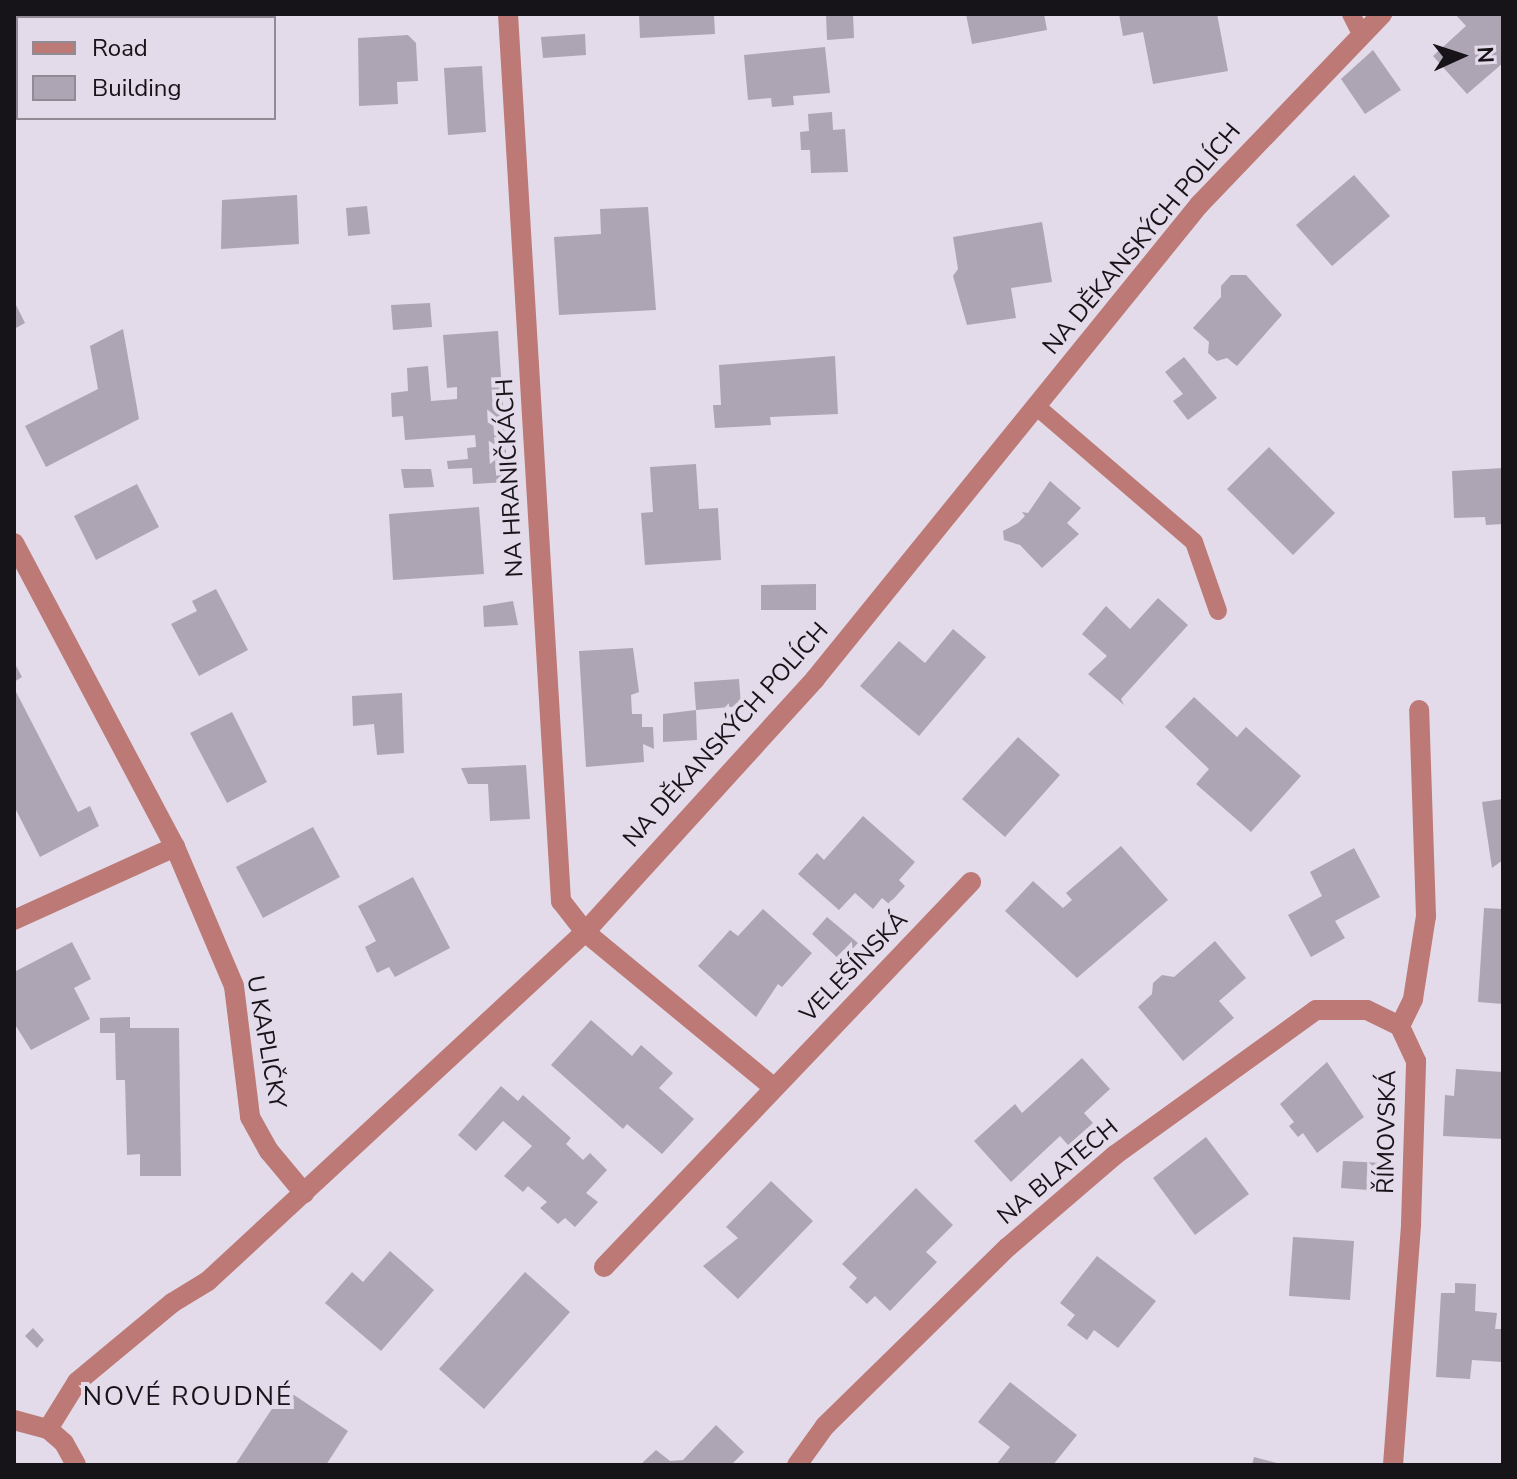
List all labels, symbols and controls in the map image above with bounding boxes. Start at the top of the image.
legend [16,16,276,120]
north arrow [1421,16,1501,96]
text: Road [92,32,148,64]
text: N [1470,46,1500,64]
text: Building [92,72,182,104]
street label: NA DĚKANSKÝCH POLÍCH [1037,118,1247,360]
street label: NA HRANIČKÁCH [490,378,530,578]
street label: NA DĚKANSKÝCH POLÍCH [617,617,835,853]
street label: VELEŠÍNSKÁ [794,906,914,1028]
street label: U KAPLIČKY [240,973,292,1111]
street label: ŘÍMOVSKÁ [1372,1070,1402,1194]
street label: NA BLATECH [992,1113,1124,1231]
district label: NOVÉ ROUDNÉ [83,1381,293,1413]

